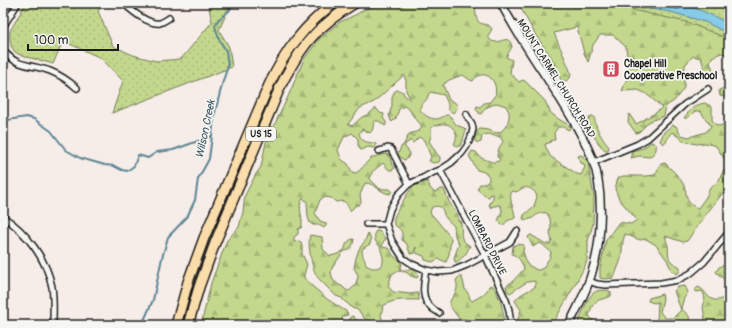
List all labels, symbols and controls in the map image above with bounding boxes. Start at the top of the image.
street label: MOUNT CARMEL CHURCH ROAD [515,17,598,140]
scale bar [28,26,118,52]
text: 100 m [34,33,69,48]
place label: Chapel Hill Cooperative Preschool [624,58,717,82]
building icon: Chapel Hill Cooperative Preschool [601,59,621,79]
water label: Wilson Creek [193,97,218,159]
road number: US 15 [246,127,276,141]
street label: LOMBARD DRIVE [466,208,509,277]

